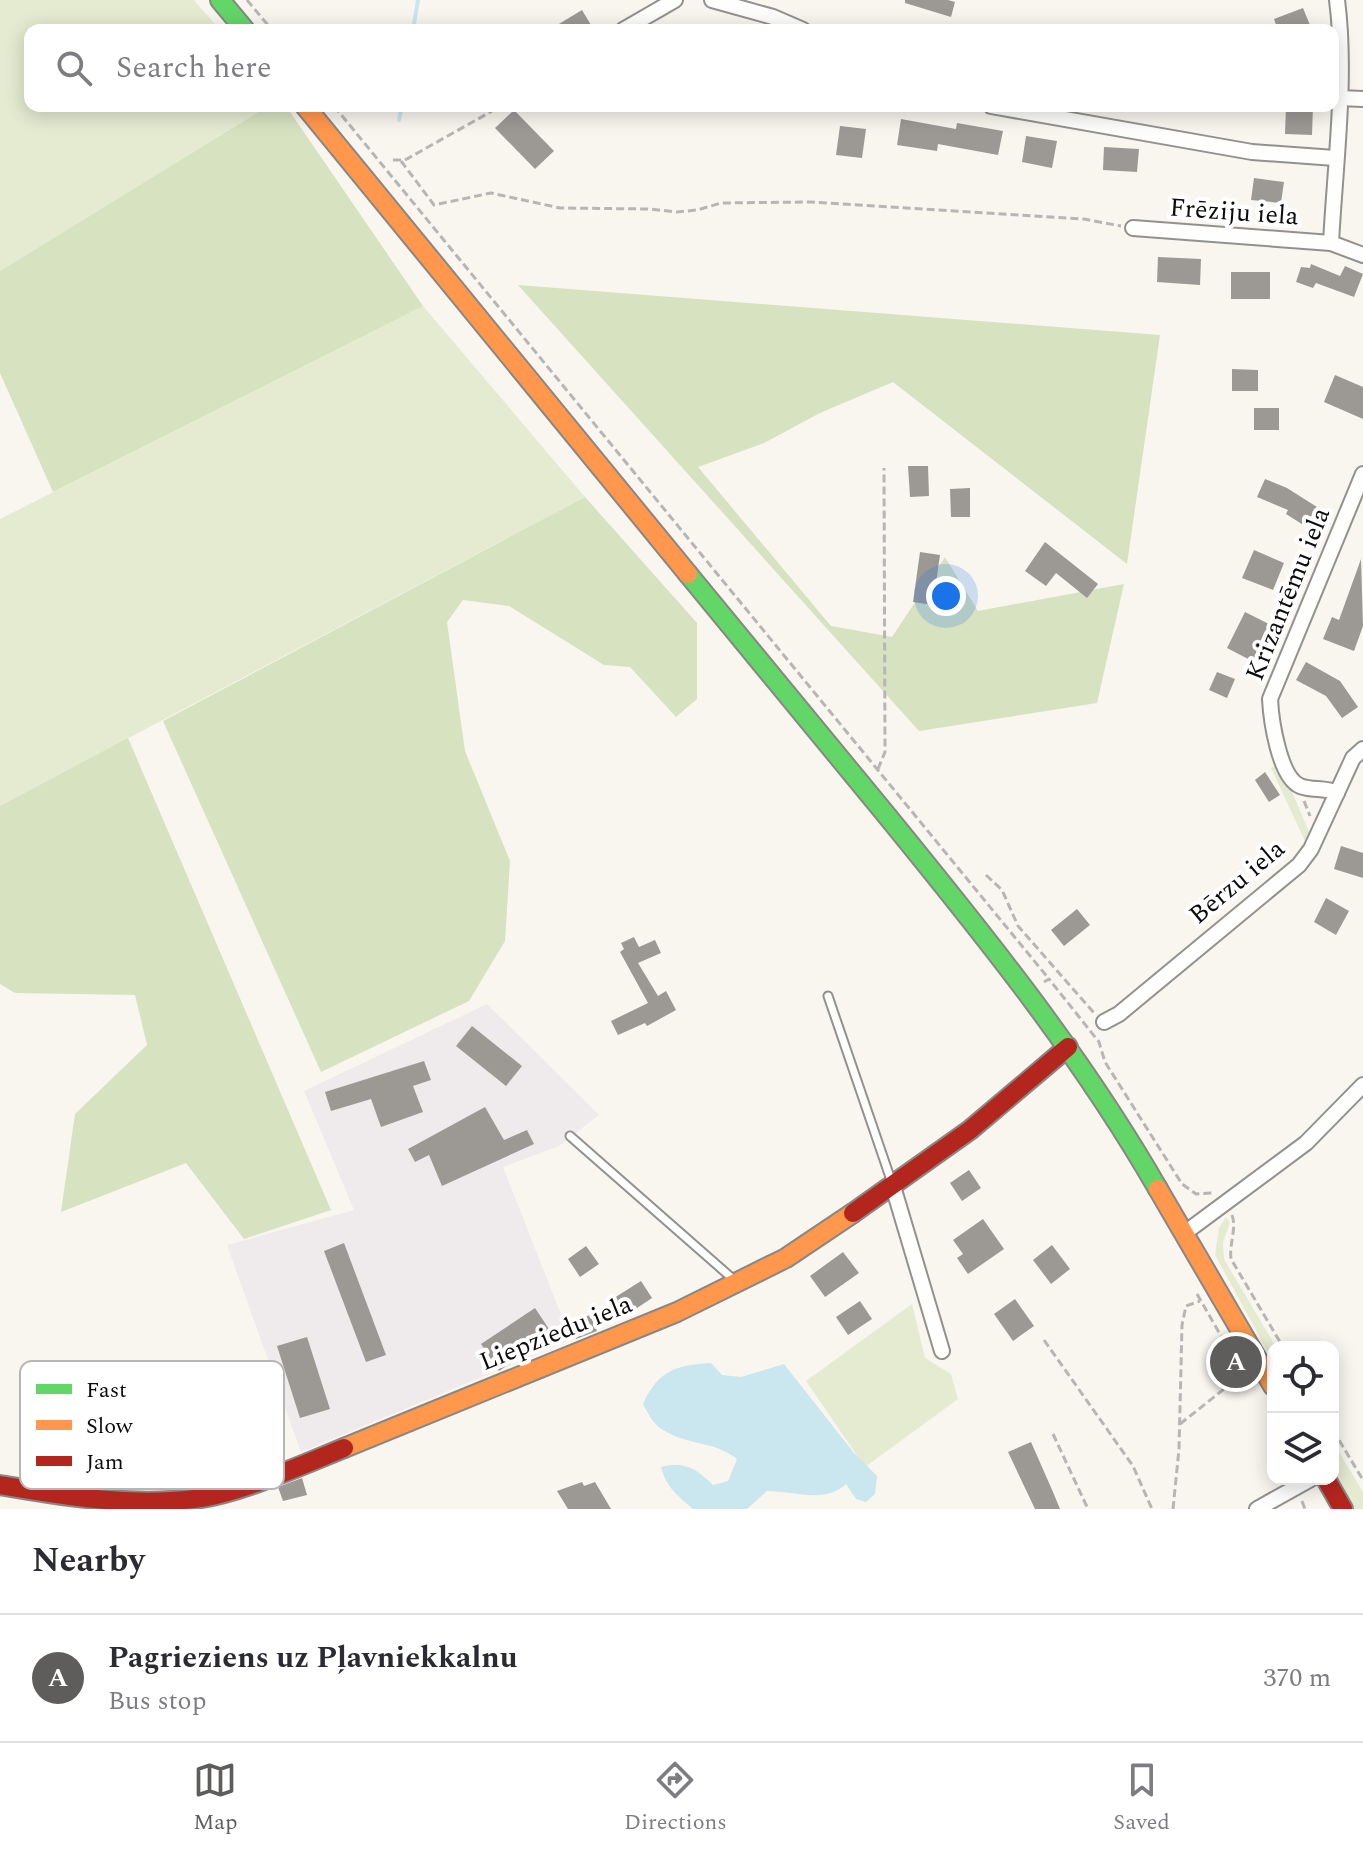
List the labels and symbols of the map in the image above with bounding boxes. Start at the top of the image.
street label: Frēziju iela [1168,188,1300,236]
street label: Krizantēmu iela [1235,501,1341,687]
your location [926,576,966,616]
street label: Bērzu iela [1180,830,1294,934]
street label: Liepziedu iela [474,1284,639,1382]
pin: A [1210,1332,1262,1392]
legend [20,1361,284,1489]
text: Fast [86,1374,127,1407]
text: Slow [86,1410,134,1443]
text: Jam [86,1446,124,1479]

